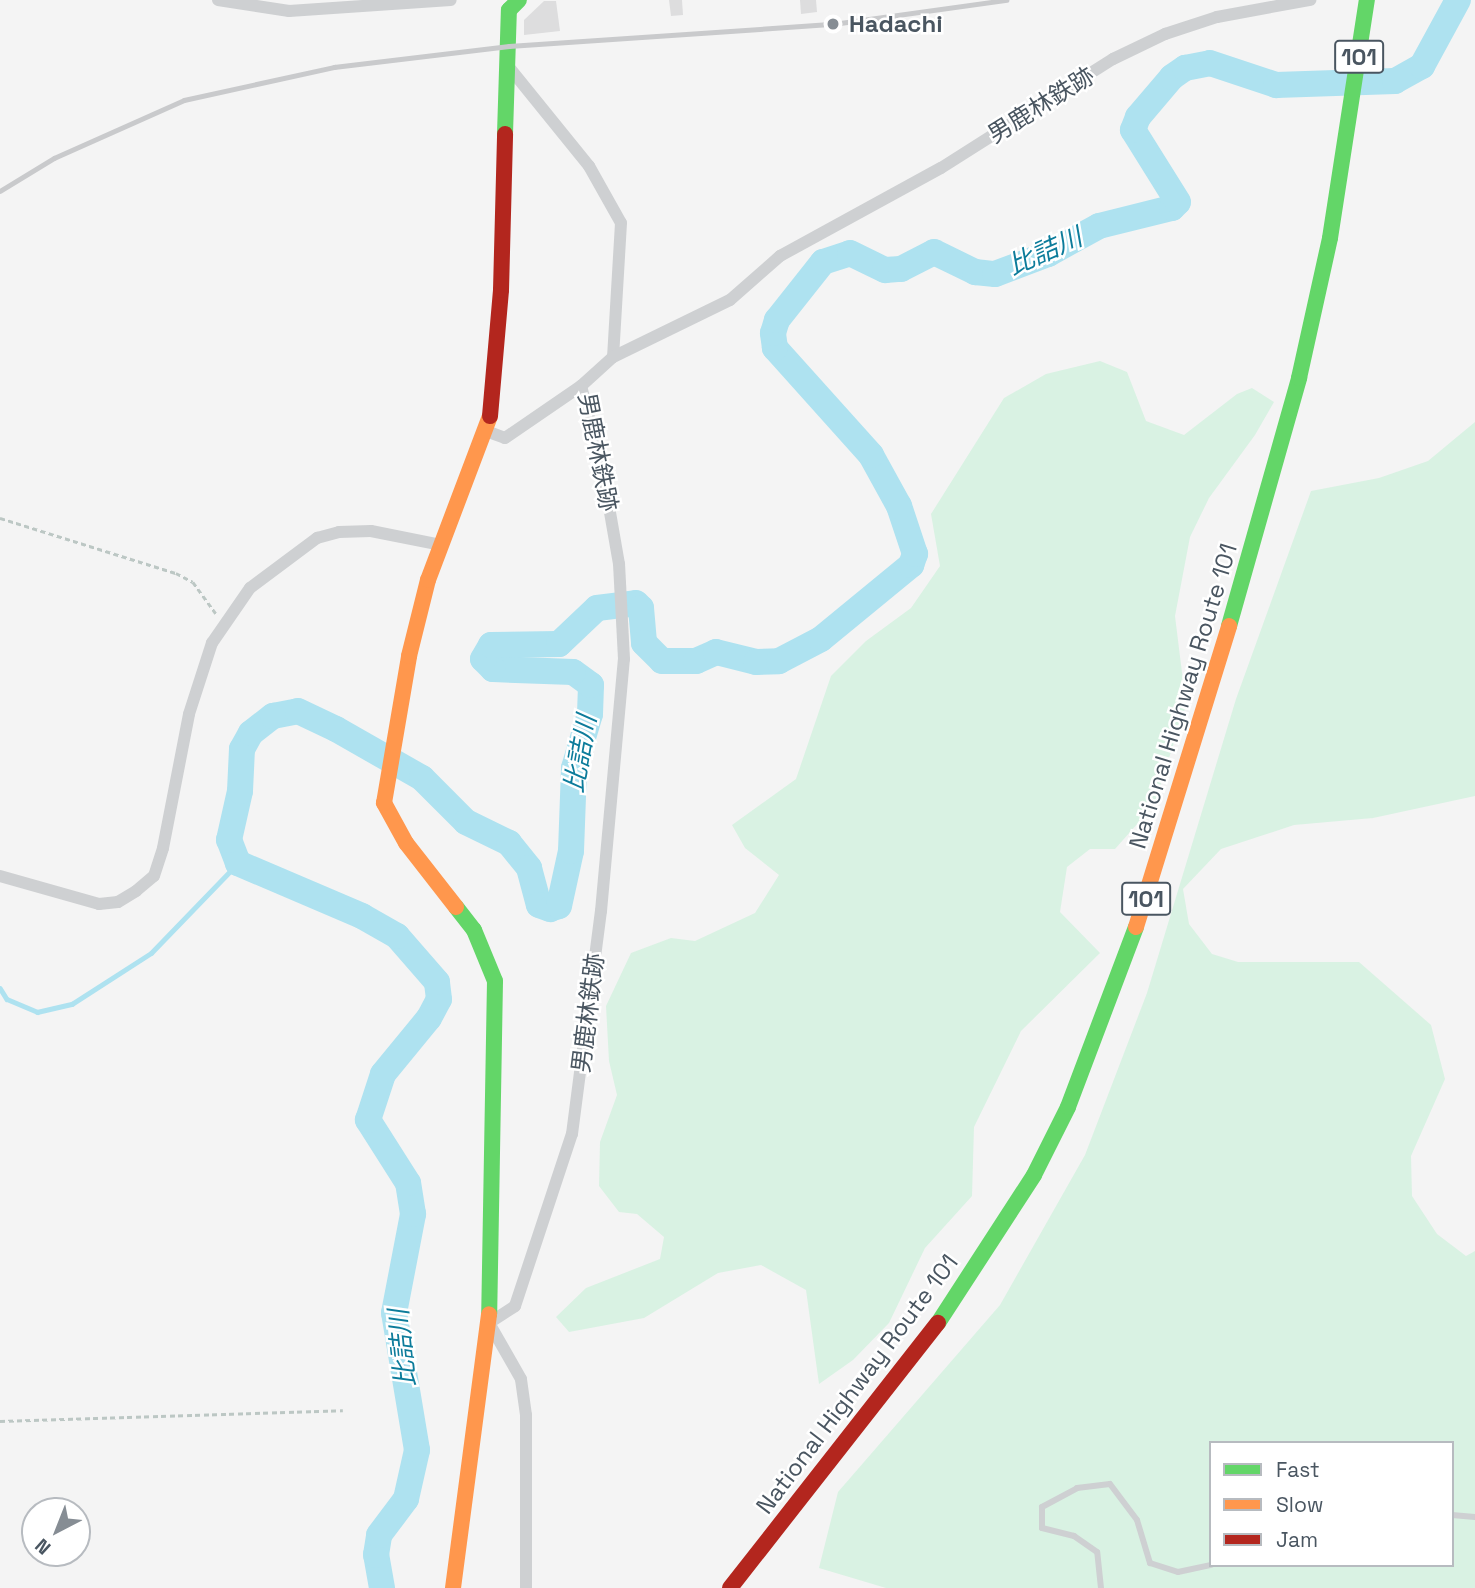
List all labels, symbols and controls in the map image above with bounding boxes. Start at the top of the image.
place label: Hadachi [849,10,943,38]
marker: Hadachi [823,14,843,34]
road number: 101 [1333,38,1385,76]
street label: 男鹿林鉄跡 [982,61,1100,149]
water label: 比詰川 [1003,222,1087,282]
street label: 男鹿林鉄跡 [572,390,624,514]
street label: National Highway Route 101 [1123,540,1243,852]
water label: 比詰川 [559,713,603,795]
road number: 101 [1120,879,1172,918]
street label: 男鹿林鉄跡 [566,952,610,1074]
street label: National Highway Route 101 [750,1249,964,1519]
water label: 比詰川 [383,1308,423,1388]
legend [1209,1441,1454,1567]
text: Fast [1276,1456,1320,1483]
text: Slow [1276,1491,1324,1518]
north arrow [21,1497,91,1567]
text: Jam [1276,1526,1318,1553]
text: N [30,1533,56,1560]

